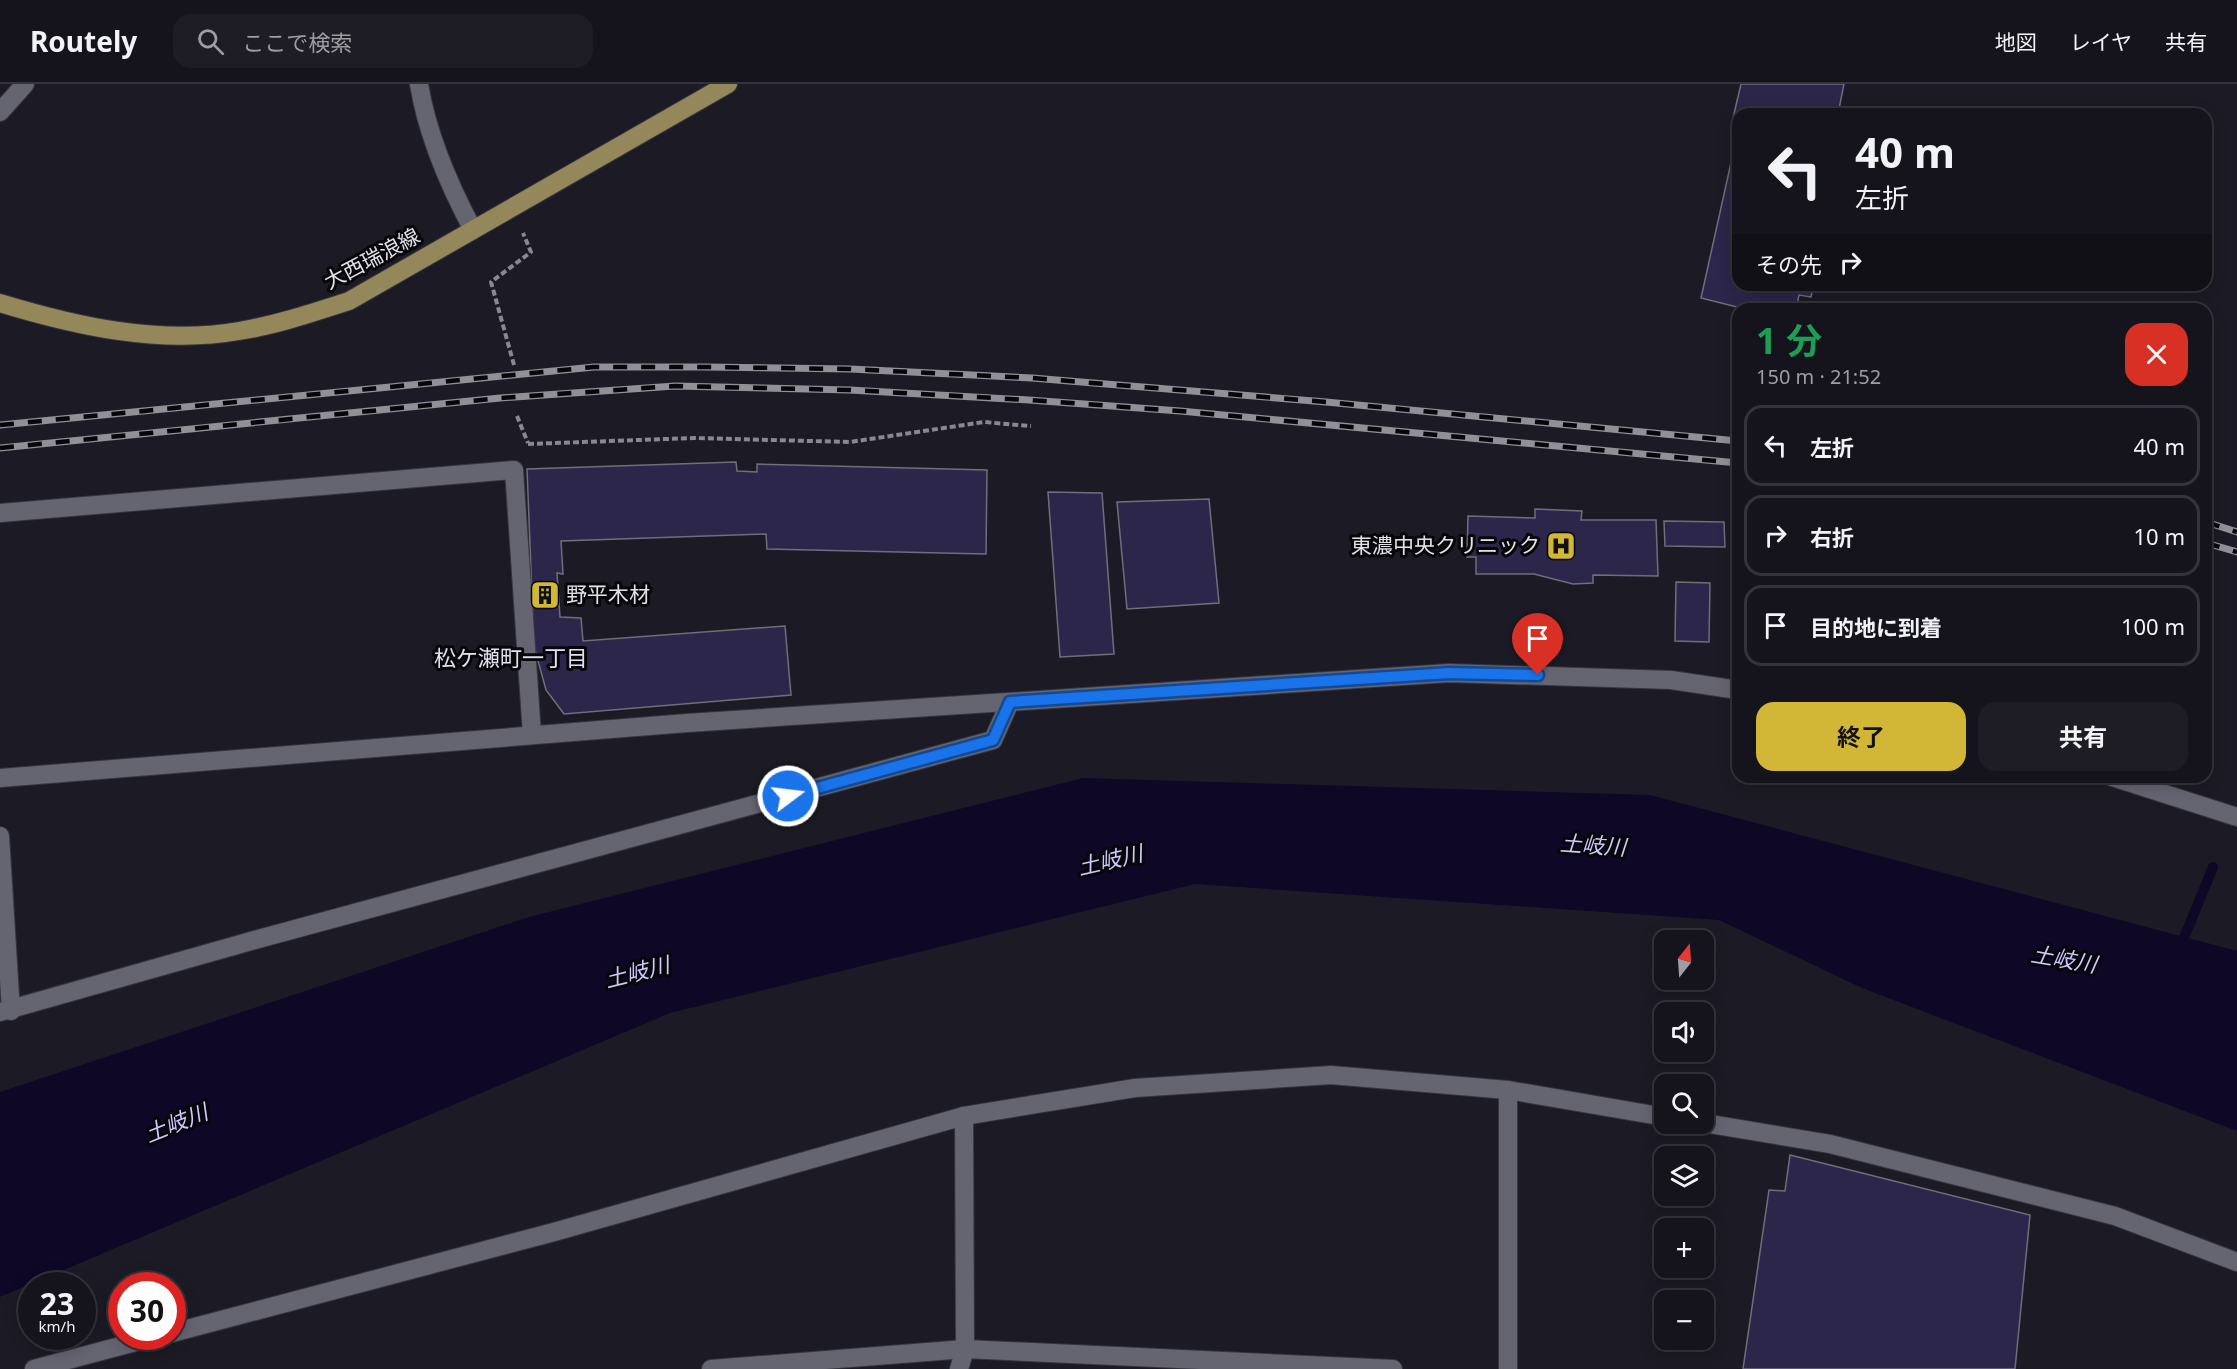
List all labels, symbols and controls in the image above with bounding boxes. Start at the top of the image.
search box [173,14,593,68]
text: Routely [30,22,137,60]
icon: search [194,25,227,58]
text: ここで検索 [242,27,352,57]
text: 地図 [1995,28,2037,56]
text: レイヤ [2070,28,2132,56]
text: 共有 [2165,28,2207,56]
text: 40 m [1855,123,1955,180]
icon: left [1756,132,1834,210]
text: 左折 [1855,179,1909,216]
street label: 大西瑞浪線 [319,221,424,295]
icon: right [1834,246,1867,279]
text: その先 [1756,249,1822,279]
text: 1 分 [1756,316,1822,365]
button: close [2125,323,2188,386]
text: 150 m · 21:52 [1756,363,1881,390]
icon: left [1759,429,1792,462]
text: 40 m [2134,431,2185,461]
text: 左折 [1810,432,1854,462]
icon: right [1759,519,1792,552]
text: 10 m [2134,521,2185,551]
text: 右折 [1810,522,1854,552]
hospital icon: 東濃中央クリニック [1545,530,1577,562]
place label: 東濃中央クリニック [1351,531,1540,559]
building icon: 野平木材 [529,579,561,611]
place label: 野平木材 [566,580,650,608]
icon: arrive [1759,609,1792,642]
text: 100 m [2121,611,2185,641]
text: 目的地に到着 [1810,612,1942,642]
pin [1512,613,1563,675]
icon: arrive [1521,622,1554,655]
district label: 松ケ瀬町一丁目 [434,642,588,672]
button: 終了 [1756,702,1966,771]
button: 共有 [1978,702,2188,771]
position arrow [756,764,820,828]
water label: 土岐川 [1559,827,1629,861]
water label: 土岐川 [1074,837,1147,881]
north arrow [1654,930,1714,990]
map controls [1654,930,1714,1350]
water label: 土岐川 [2029,938,2101,979]
water label: 土岐川 [601,948,674,994]
button: sound [1654,1002,1714,1062]
button: search [1654,1074,1714,1134]
water label: 土岐川 [139,1095,214,1148]
button: layers [1654,1146,1714,1206]
button: + [1654,1218,1714,1278]
speed limit sign: 30 [108,1272,186,1350]
text: 23 [40,1283,74,1324]
button: − [1654,1290,1714,1350]
text: km/h [39,1316,75,1336]

